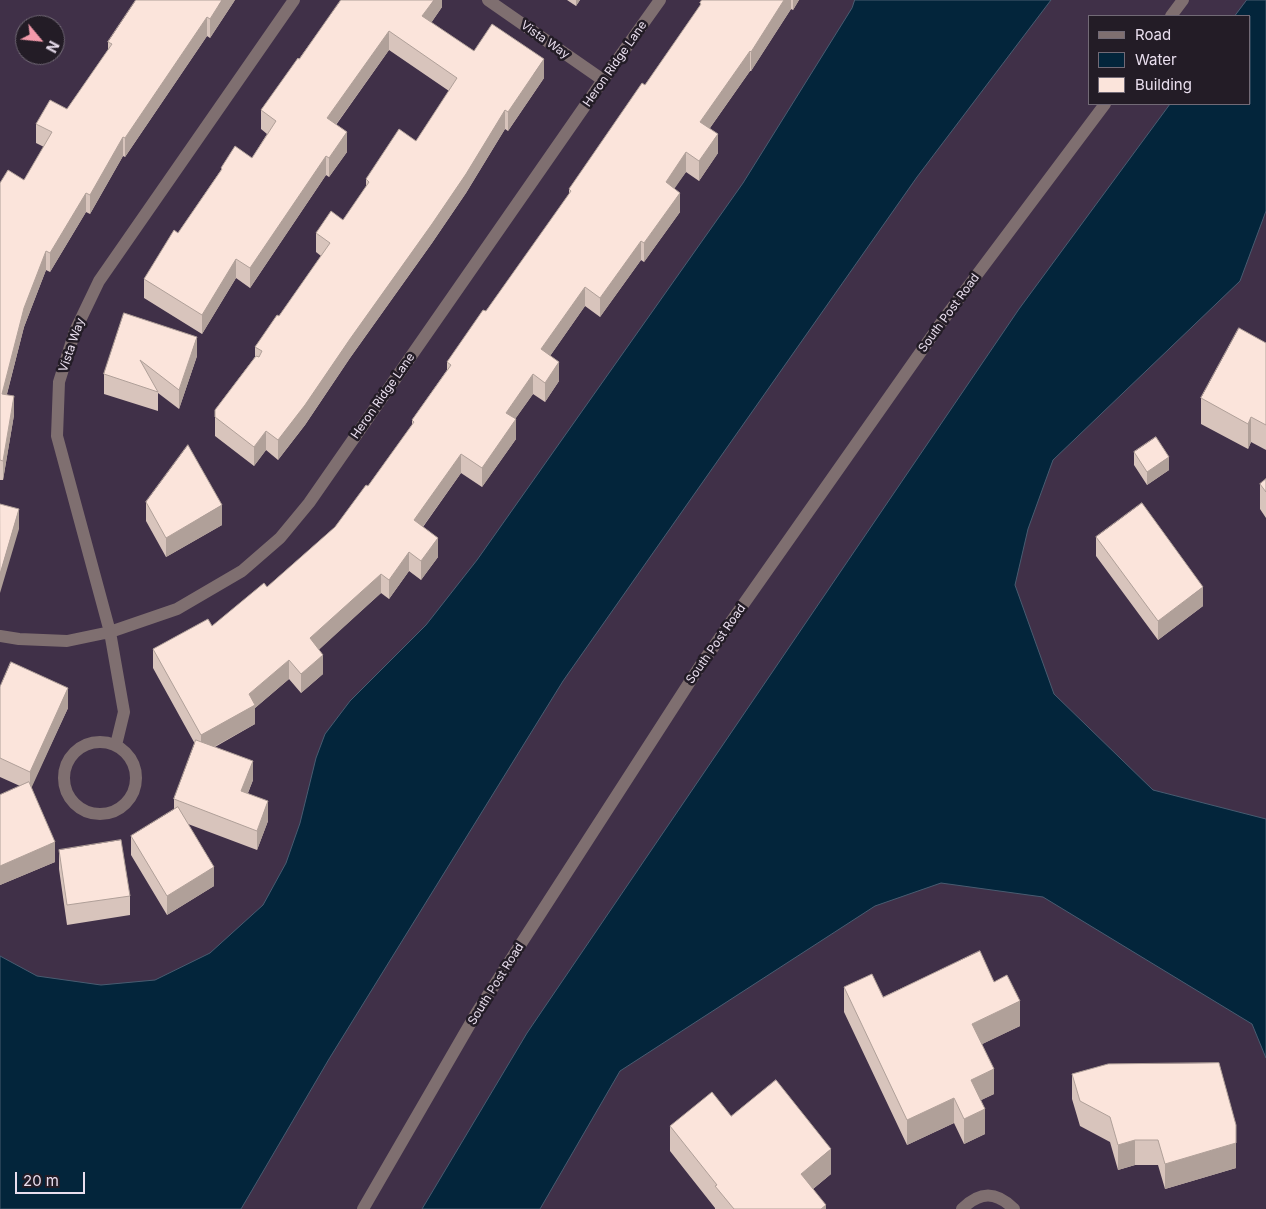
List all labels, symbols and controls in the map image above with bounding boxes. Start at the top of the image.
north arrow [15,15,65,65]
legend [1088,15,1251,105]
street label: Vista Way [518,18,572,62]
street label: Heron Ridge Lane [580,18,650,110]
text: Road [1135,25,1171,44]
text: N [43,38,63,56]
text: Water [1135,50,1177,69]
text: Building [1135,75,1192,94]
street label: South Post Road [916,271,982,355]
street label: Vista Way [56,316,88,374]
street label: Heron Ridge Lane [348,350,418,442]
street label: South Post Road [683,601,749,687]
street label: South Post Road [465,940,527,1028]
scale bar [18,1162,88,1194]
text: 20 m [23,1171,59,1190]

